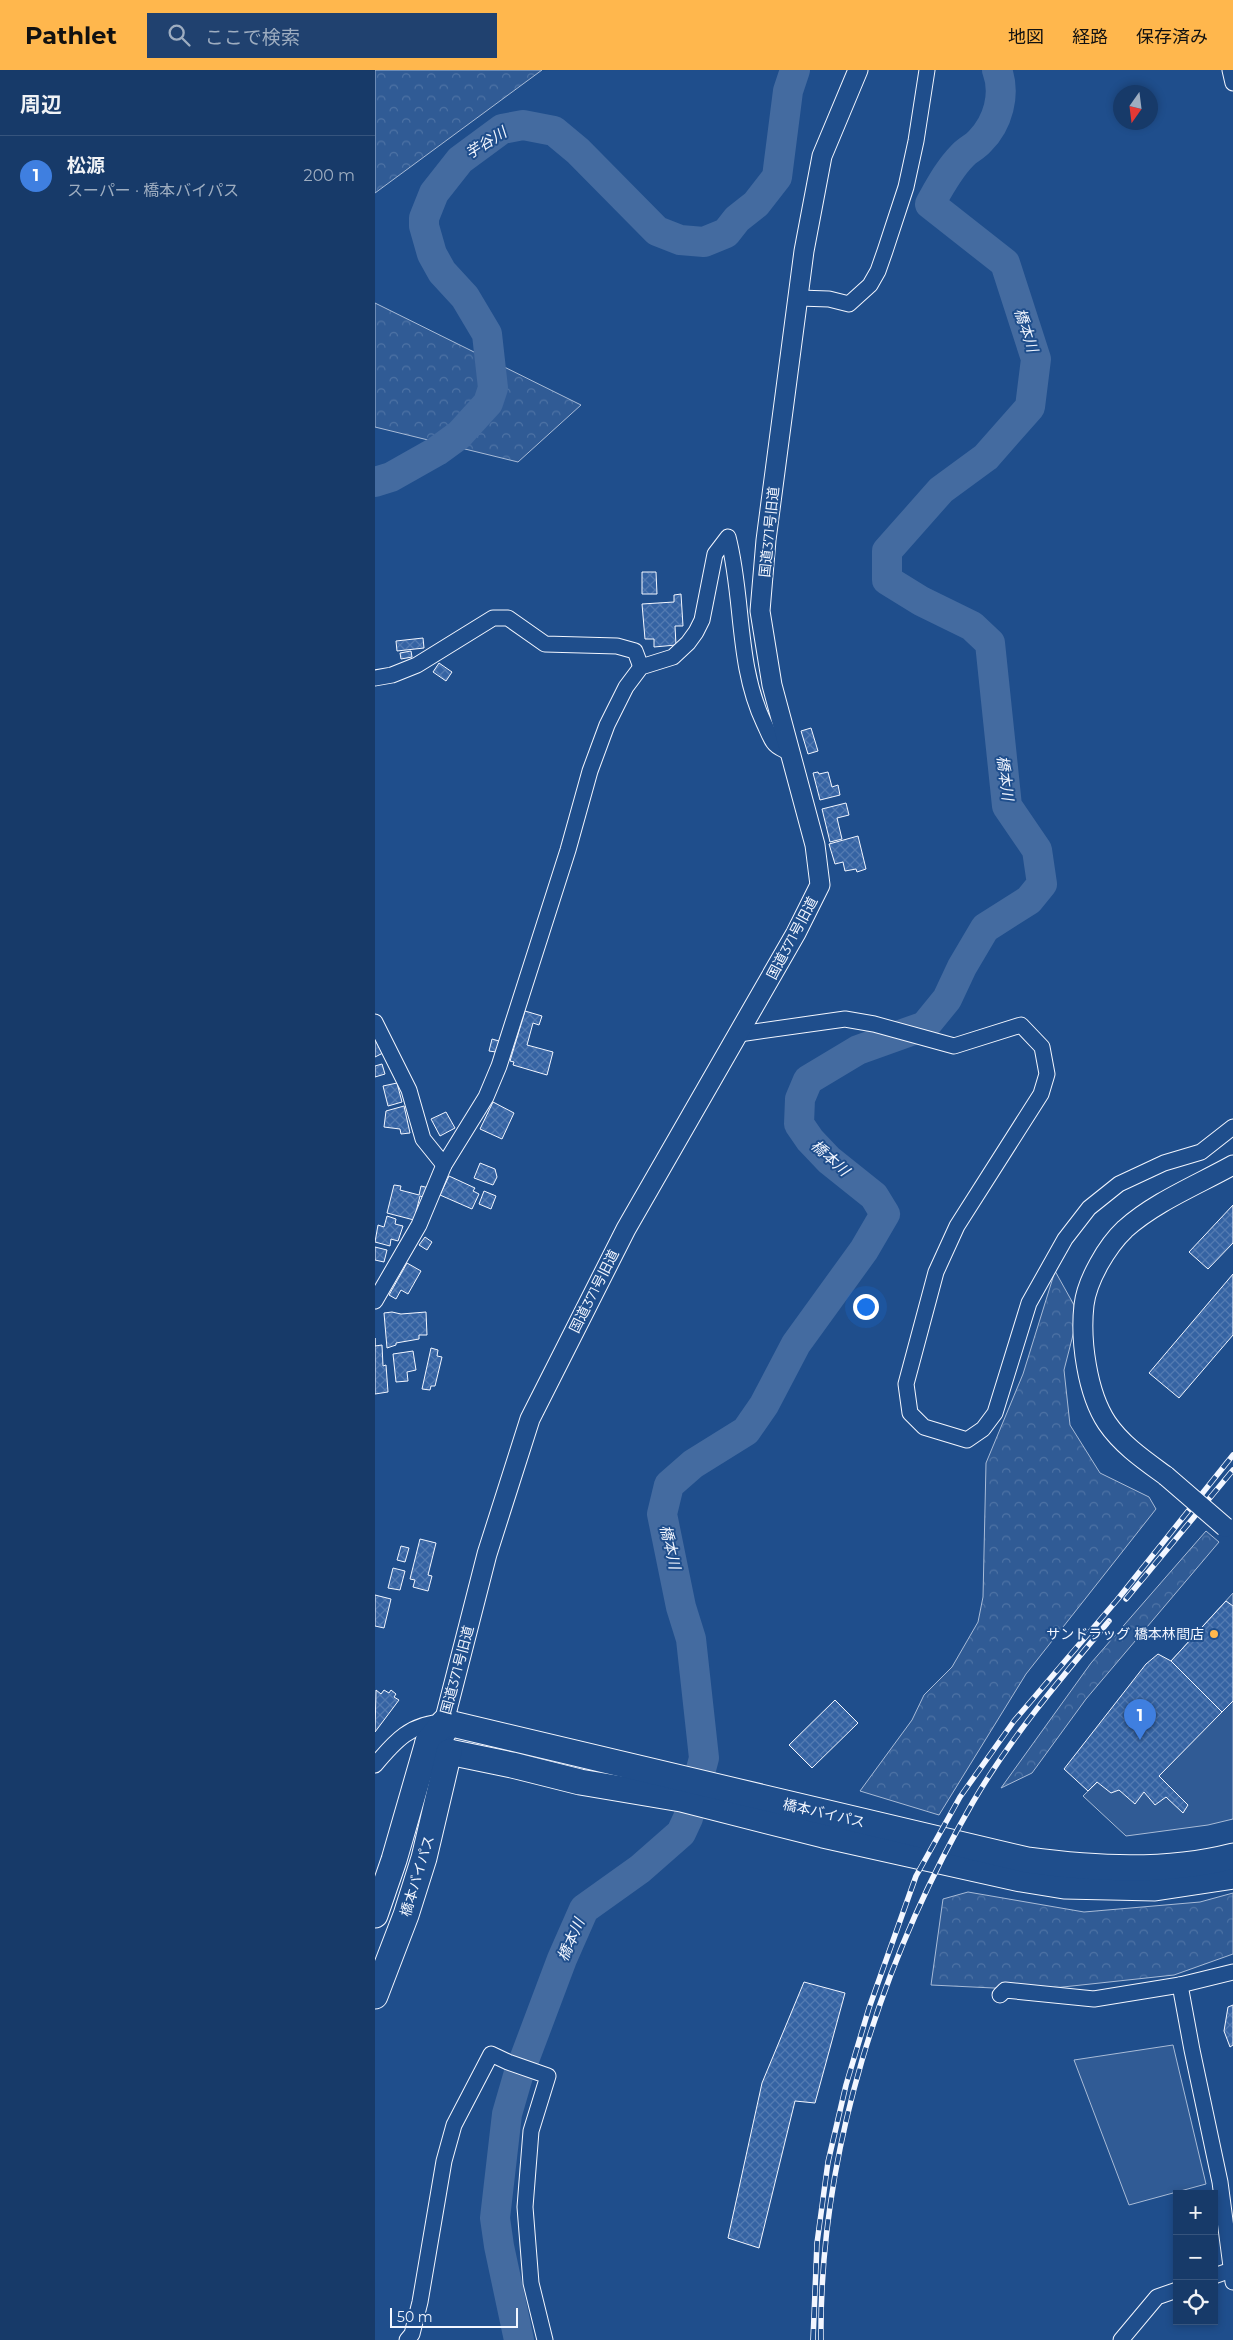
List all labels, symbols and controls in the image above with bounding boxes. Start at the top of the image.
search box [147,13,497,58]
text: Pathlet [25,21,117,50]
icon: search [165,21,193,49]
text: ここで検索 [205,26,300,49]
text: 地図 [1008,26,1044,48]
text: 経路 [1072,26,1108,48]
text: 保存済み [1136,26,1208,48]
north arrow [1113,85,1158,130]
text: 周辺 [20,92,62,117]
water label: 芋谷川 [462,122,512,163]
text: 松源 [67,154,105,177]
text: 1 [33,166,39,185]
text: 200 m [304,166,355,185]
text: スーパー · 橋本バイパス [67,181,239,200]
water label: 橋本川 [1010,306,1043,356]
street label: 国道371号旧道 [755,486,783,578]
water label: 橋本川 [993,754,1018,803]
street label: 国道371号旧道 [763,894,821,982]
water label: 橋本川 [807,1136,855,1181]
street label: 国道371号旧道 [565,1246,623,1336]
your location [853,1294,879,1320]
water label: 橋本川 [656,1523,685,1573]
street label: 国道371号旧道 [437,1624,477,1716]
place label: サンドラッグ 橋本林間店 [1046,1625,1204,1643]
marker: サンドラッグ 橋本林間店 [1208,1628,1220,1640]
pin: 1 [1124,1699,1156,1740]
street label: 橋本バイパス [781,1795,867,1831]
street label: 橋本バイパス [396,1833,438,1919]
water label: 橋本川 [553,1914,589,1964]
map controls [1173,2190,1218,2325]
button: + [1173,2190,1218,2235]
button: − [1173,2235,1218,2280]
button: locate [1173,2280,1218,2325]
scale bar [390,2305,517,2328]
text: 50 m [397,2308,433,2326]

